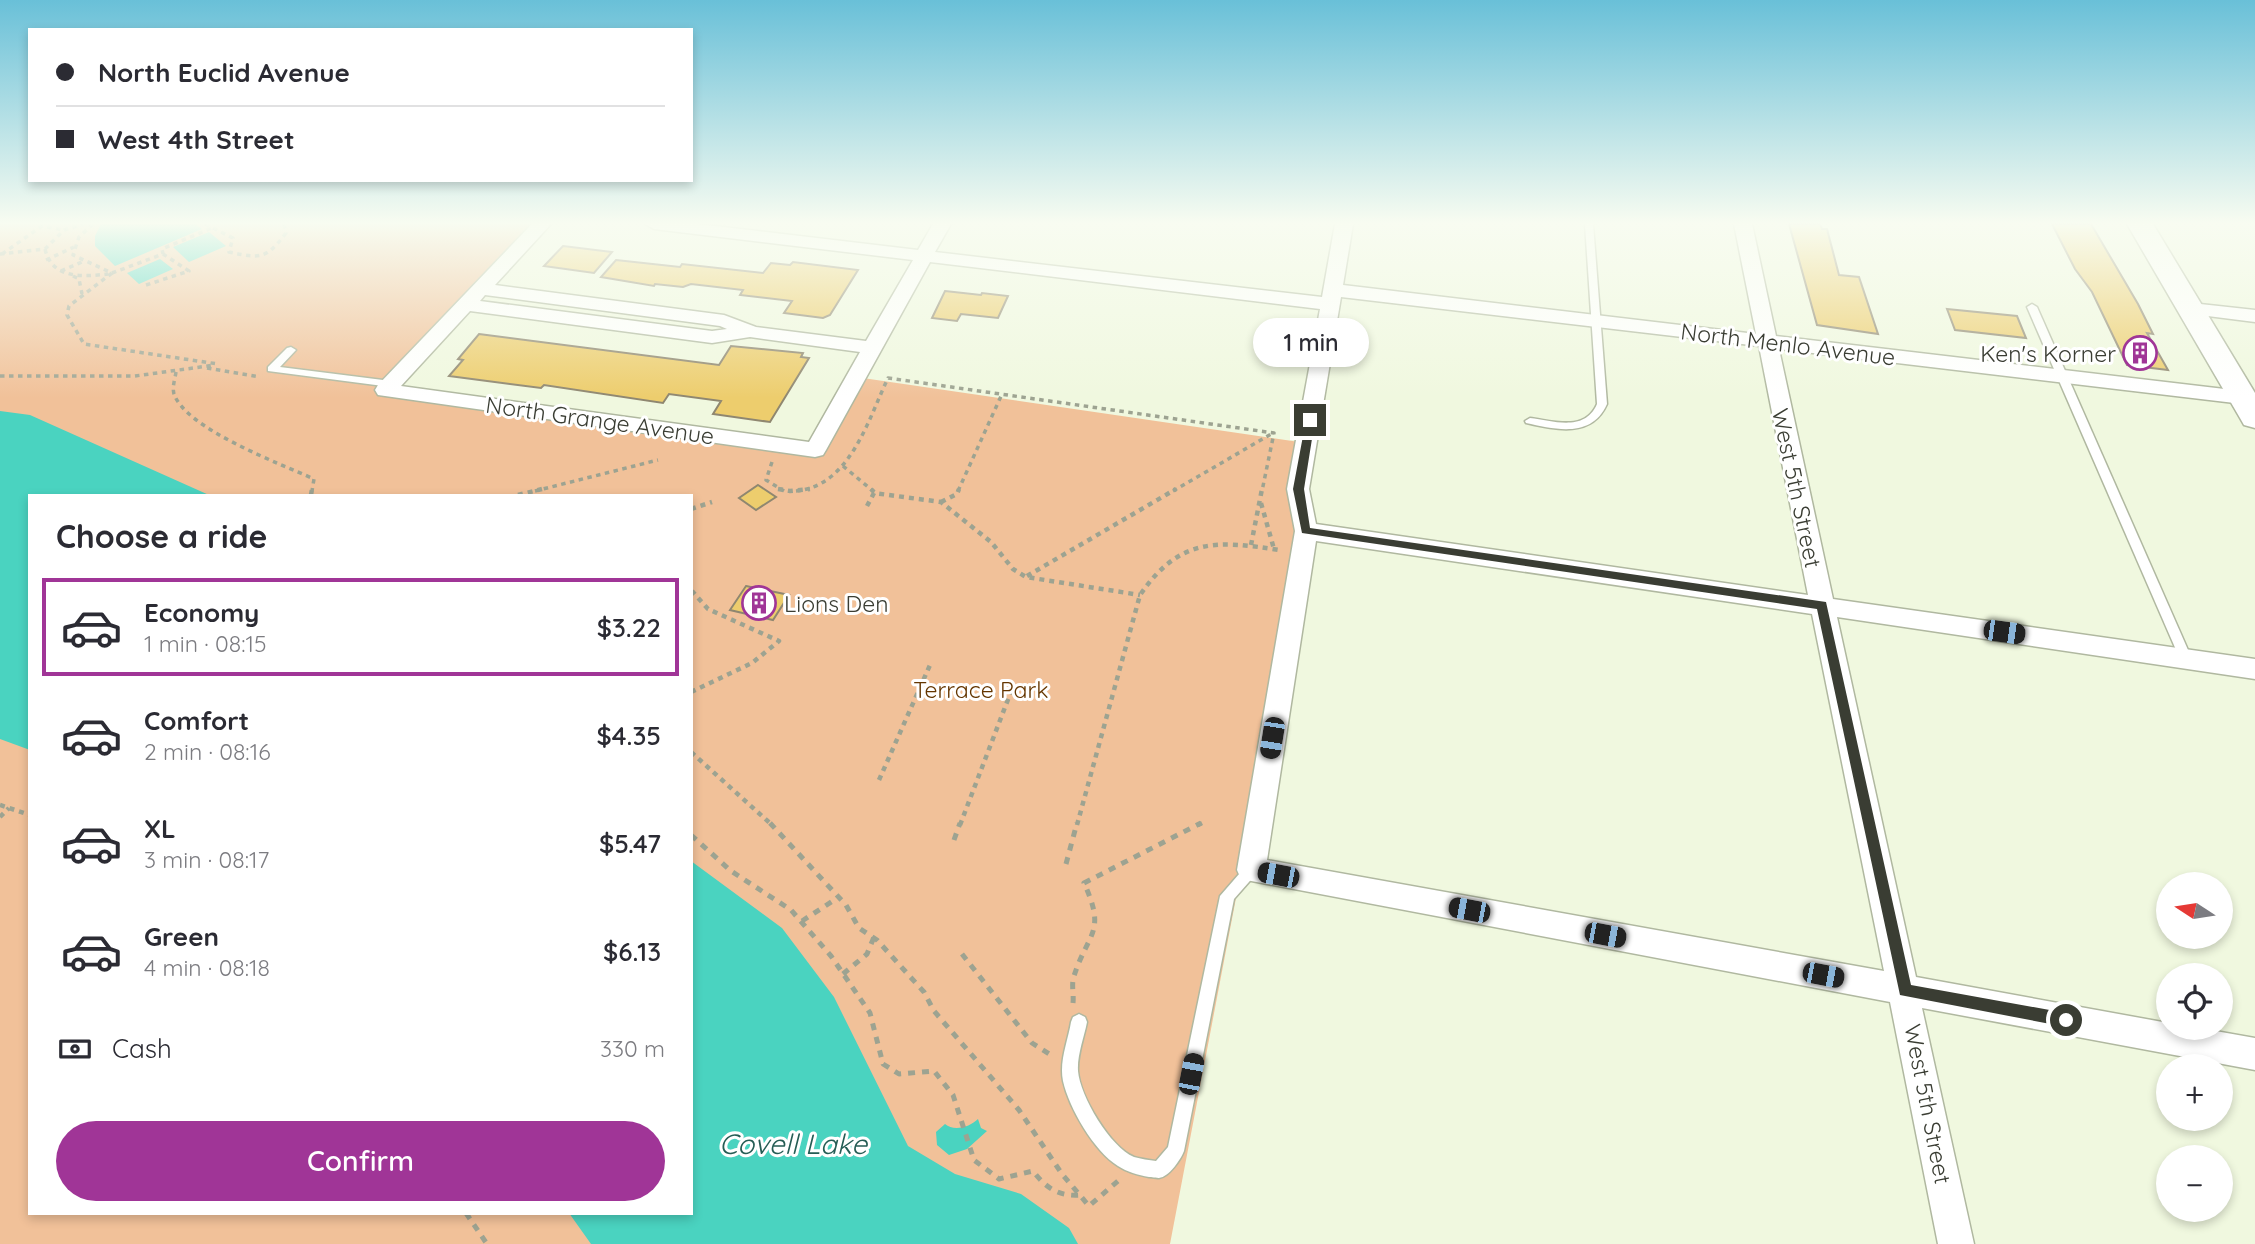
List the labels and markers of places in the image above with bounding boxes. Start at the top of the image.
building icon: Ken's Korner [2121,334,2159,372]
place label: Ken's Korner [1980,339,2116,368]
building icon: Lions Den [740,584,778,622]
place label: Lions Den [784,589,888,618]

